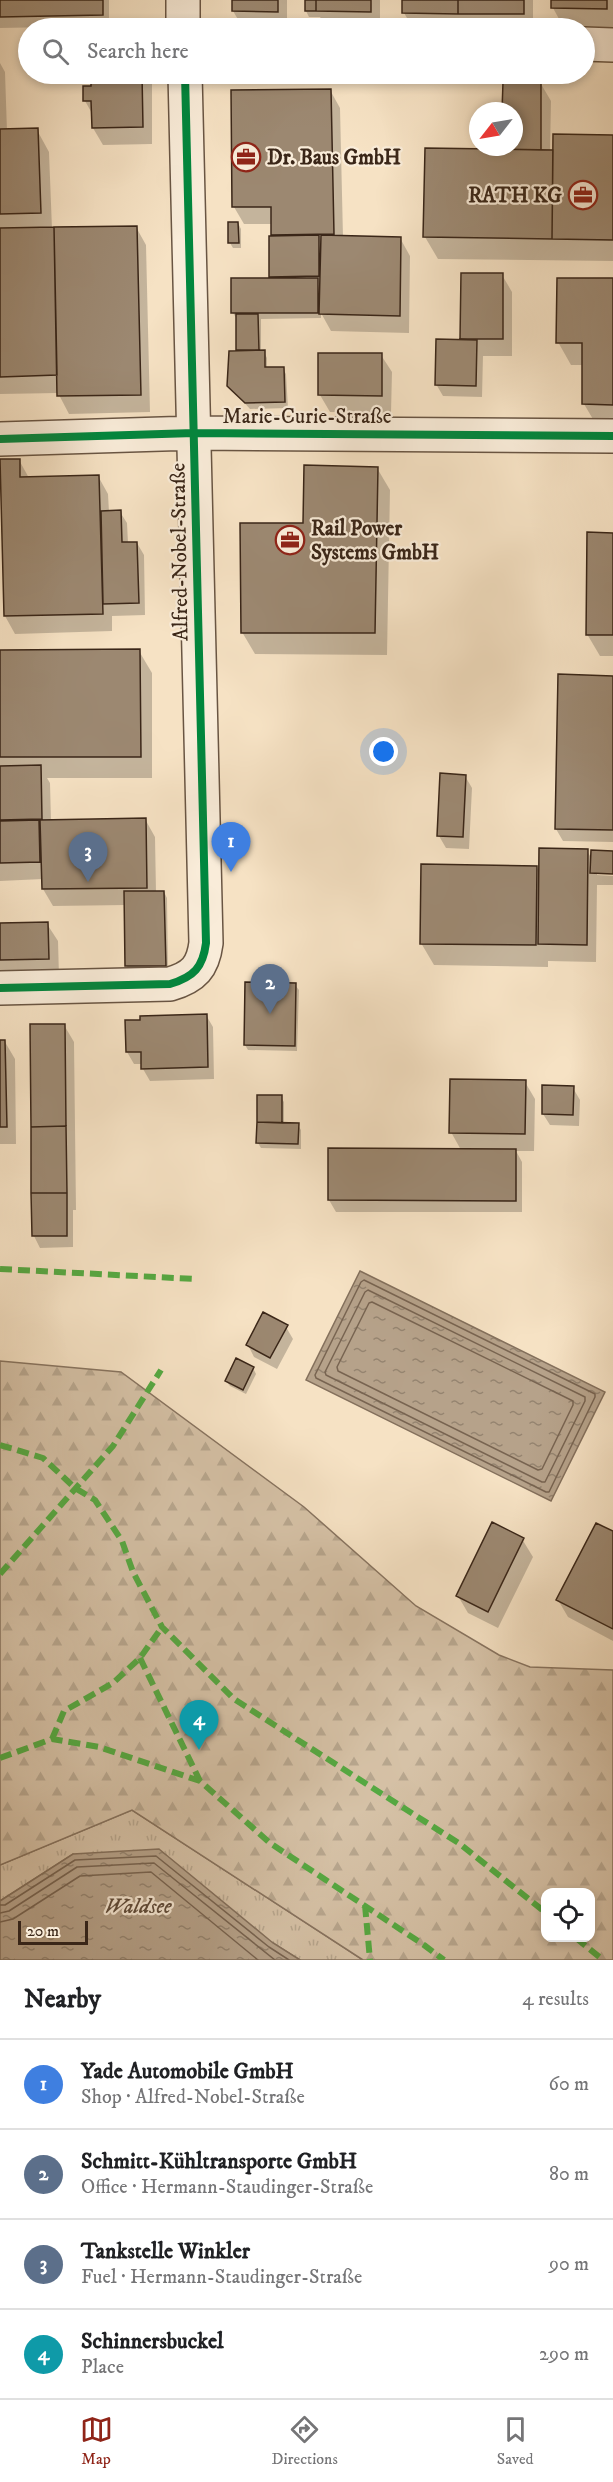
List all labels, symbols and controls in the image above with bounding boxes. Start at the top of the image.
search box [18,18,595,84]
icon: search [39,35,72,68]
text: Search here [87,38,189,65]
north arrow [469,102,523,156]
office icon: Dr. Baus GmbH [230,141,262,173]
place label: Dr. Baus GmbH [267,145,401,171]
office icon: RATH KG [567,179,599,211]
place label: RATH KG [468,183,562,209]
street label: Marie-Curie-Straße [223,404,392,430]
street label: Alfred-Nobel-Straße [165,462,195,641]
place label: Rail Power Systems GmbH [311,516,439,566]
office icon: Rail Power Systems GmbH [274,524,306,556]
your location [369,737,398,766]
pin: 1 [212,822,250,872]
pin: 3 [68,832,107,882]
pin: 2 [250,964,290,1014]
pin: 4 [180,1700,218,1750]
map controls [541,1888,595,1942]
button: locate [541,1888,595,1942]
water label: Waldsee [105,1893,172,1920]
scale bar [18,1918,88,1946]
text: 20 m [27,1921,59,1941]
text: Nearby [24,1983,101,2016]
text: 4 results [522,1987,589,2012]
text: Yade Automobile GmbH [81,2058,294,2085]
text: 1 [40,2072,47,2097]
text: 60 m [549,2072,589,2097]
text: Shop · Alfred-Nobel-Straße [81,2085,305,2110]
text: Schmitt-Kühltransporte GmbH [81,2148,357,2175]
text: 2 [39,2162,48,2187]
text: 80 m [549,2162,589,2187]
text: Office · Hermann-Staudinger-Straße [81,2175,373,2200]
text: Tankstelle Winkler [81,2238,250,2265]
text: 3 [40,2252,47,2277]
text: 90 m [549,2252,589,2277]
text: Fuel · Hermann-Staudinger-Straße [81,2265,362,2290]
text: Schinnersbuckel [81,2328,224,2355]
text: 4 [38,2342,49,2367]
text: 290 m [539,2342,589,2367]
text: Place [81,2355,124,2380]
tab: Map [80,2413,113,2469]
tab: Directions [272,2413,338,2469]
tab: Saved [497,2413,534,2469]

